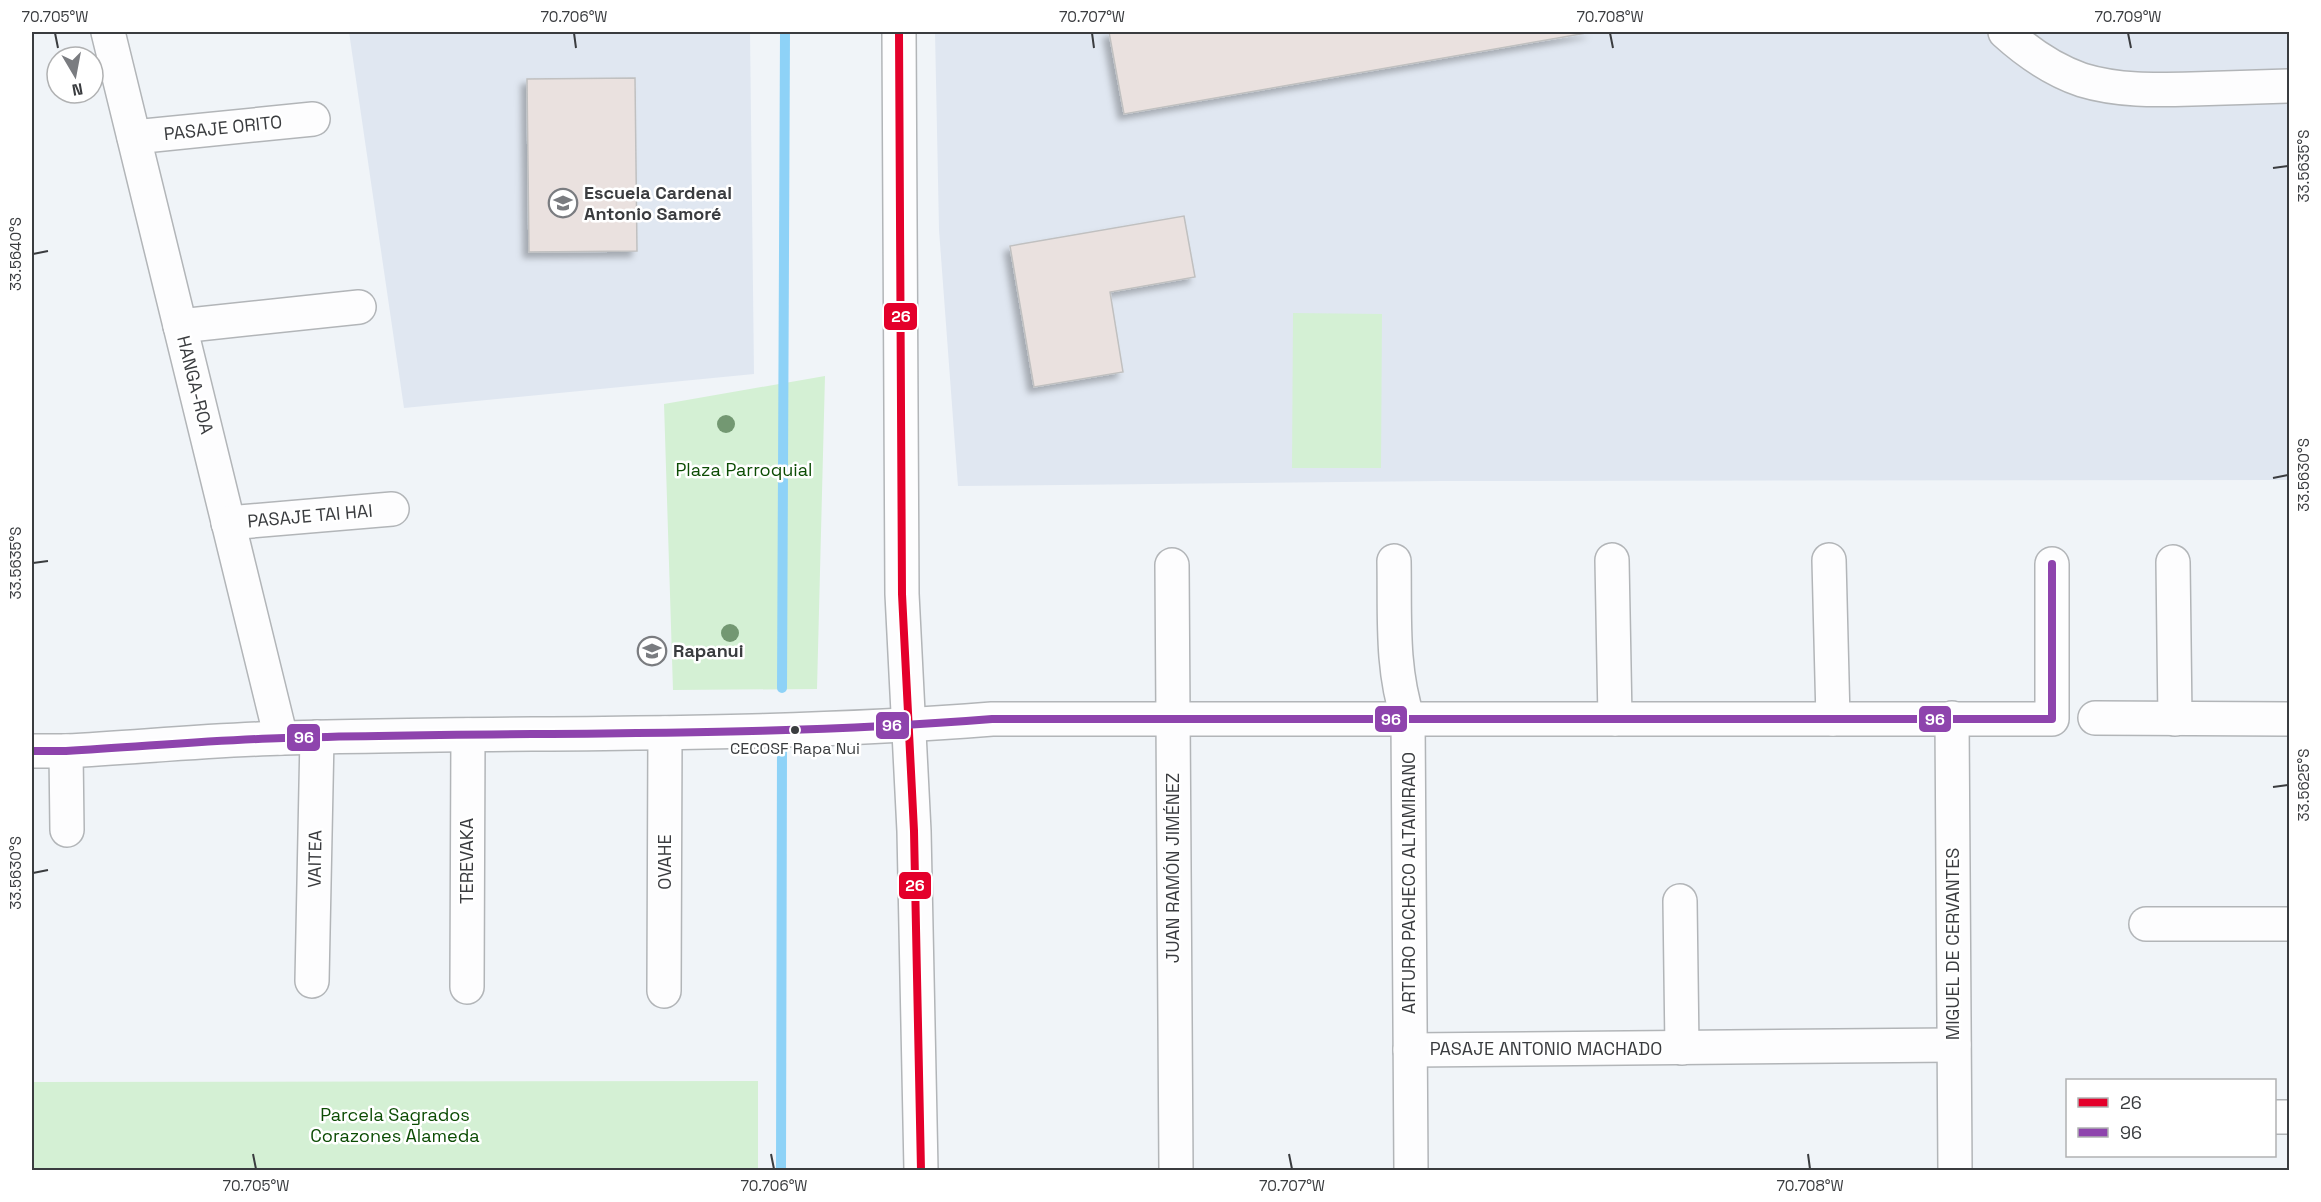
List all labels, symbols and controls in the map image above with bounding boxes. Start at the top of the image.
text: 70.705°W [22,7,88,26]
text: 70.706°W [541,7,607,26]
text: 70.707°W [1059,7,1125,26]
text: 70.708°W [1576,7,1644,26]
text: 70.709°W [2095,7,2161,26]
north arrow [45,45,105,105]
text: N [70,78,85,101]
street label: PASAJE ORITO [163,110,283,145]
text: 33.5635°S [2294,129,2313,203]
place label: Escuela Cardenal Antonio Samoré [584,181,732,225]
school or university icon: Escuela Cardenal Antonio Samoré [547,187,579,219]
text: 33.5640°S [6,217,25,291]
line badge: 26 [883,302,918,331]
text: 26 [891,306,911,327]
street label: HANGA-ROA [172,333,219,437]
text: 33.5630°S [2294,438,2313,512]
park label: Plaza Parroquial [676,458,813,481]
street label: PASAJE TAI HAI [246,499,373,532]
text: 33.5635°S [6,526,25,600]
school or university icon: Rapanui [636,635,668,667]
place label: Rapanui [673,639,744,662]
line badge: 96 [1374,705,1408,733]
line badge: 96 [1918,705,1952,733]
text: 96 [1381,709,1401,730]
text: 96 [1925,709,1945,730]
line badge: 96 [875,711,910,740]
text: 96 [882,715,902,736]
line badge: 96 [286,723,321,752]
marker: CECOSF Rapa Nui [789,724,801,736]
text: 96 [294,727,314,748]
place label: CECOSF Rapa Nui [730,738,860,759]
text: 33.5625°S [2294,749,2313,821]
street label: ARTURO PACHECO ALTAMIRANO [1397,752,1420,1014]
street label: JUAN RAMÓN JIMÉNEZ [1161,773,1184,963]
street label: TEREVAKA [455,818,478,904]
street label: VAITEA [302,830,327,888]
street label: OVAHE [653,834,676,890]
text: 33.5630°S [6,836,25,910]
street label: MIGUEL DE CERVANTES [1941,848,1964,1040]
line badge: 26 [898,871,932,900]
text: 26 [905,875,925,896]
street label: PASAJE ANTONIO MACHADO [1430,1037,1662,1060]
legend [2066,1079,2276,1157]
text: 26 [2120,1091,2142,1114]
park label: Parcela Sagrados Corazones Alameda [310,1103,480,1147]
text: 96 [2120,1121,2142,1144]
text: 70.705°W [223,1176,289,1195]
text: 70.706°W [741,1176,807,1195]
text: 70.707°W [1259,1176,1325,1195]
text: 70.708°W [1776,1176,1844,1195]

